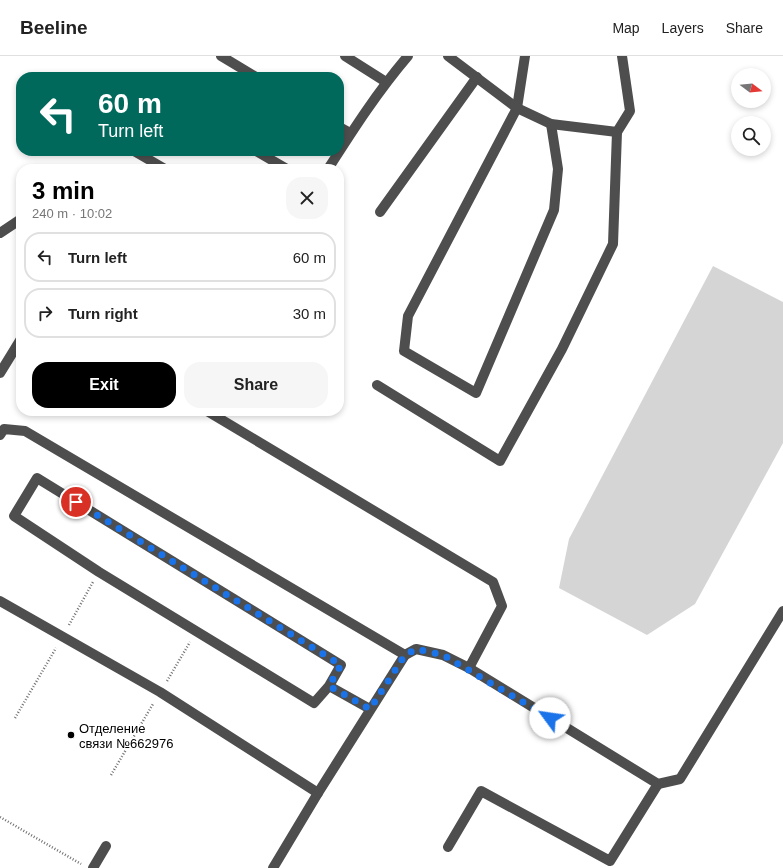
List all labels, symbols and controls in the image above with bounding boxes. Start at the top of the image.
text: Beeline [20,17,88,38]
text: Map [612,20,640,36]
text: Layers [662,20,704,36]
text: Share [726,20,763,36]
north arrow [731,68,771,108]
map controls [731,68,771,156]
icon: left [32,88,84,140]
text: 60 m [98,88,162,119]
button: search [731,116,771,156]
text: Turn left [98,121,163,141]
text: 3 min [32,177,95,204]
button: close [286,177,328,219]
text: 240 m · 10:02 [32,206,112,221]
icon: left [34,246,56,268]
text: Turn left [68,249,127,266]
text: 60 m [293,249,326,266]
icon: right [34,302,56,324]
text: Turn right [68,305,138,322]
text: 30 m [293,305,326,322]
button: Exit [32,362,176,408]
button: Share [184,362,328,408]
pin [59,485,93,519]
icon: arrive [65,491,87,513]
position arrow [529,697,571,739]
place label: Отделение связи №662976 [79,721,173,751]
marker: Отделение связи №662976 [66,730,76,740]

